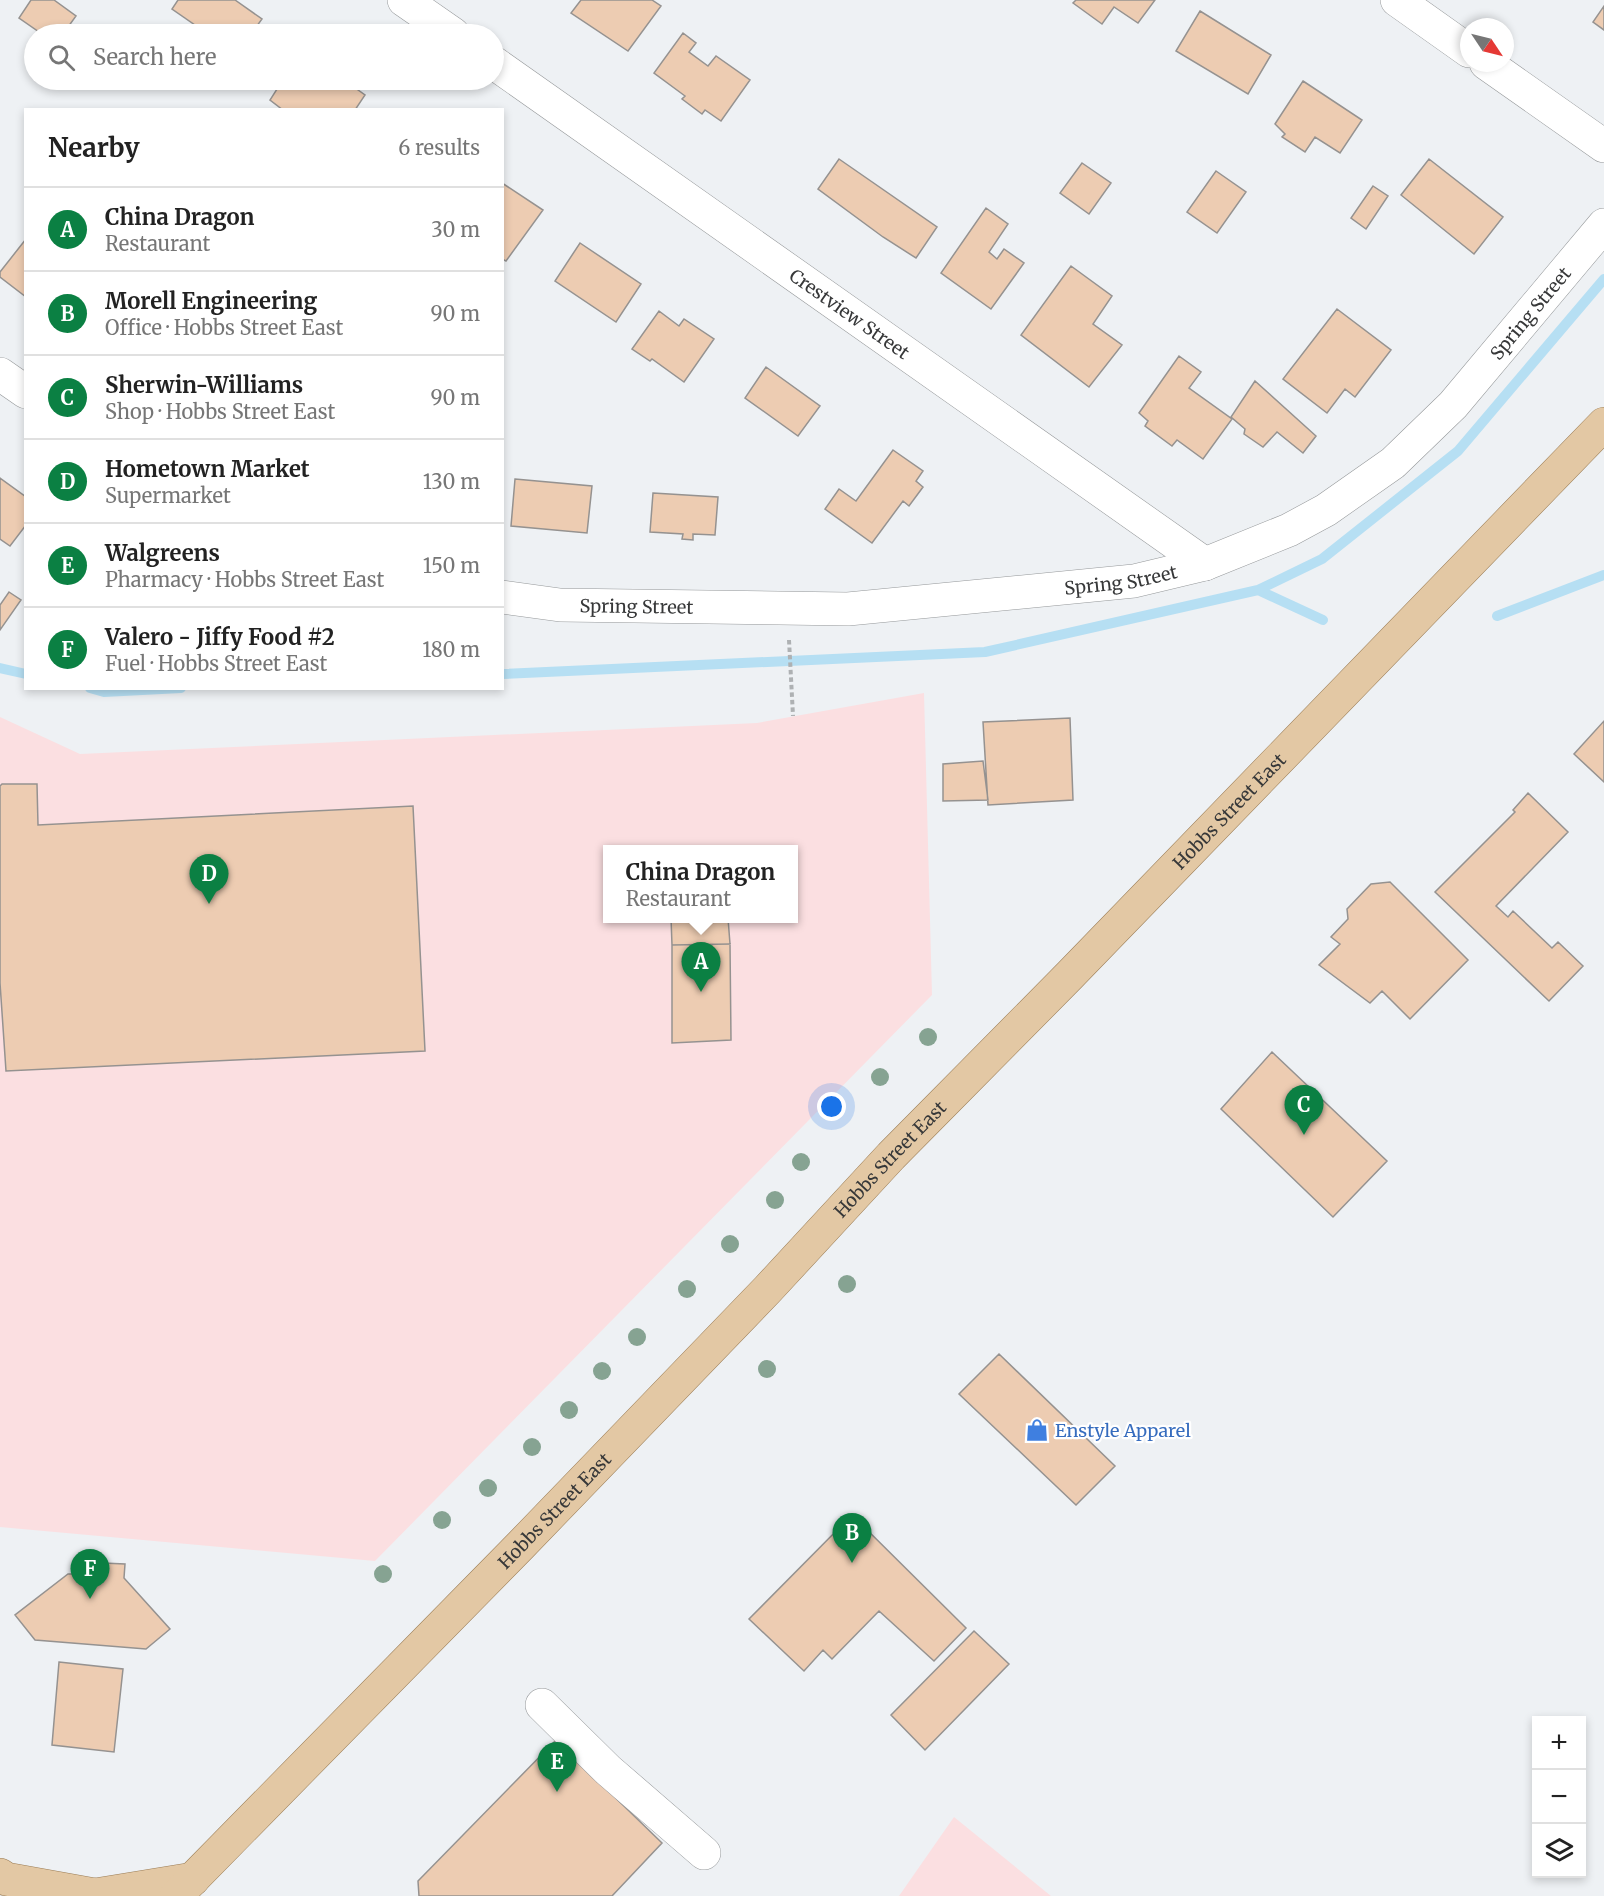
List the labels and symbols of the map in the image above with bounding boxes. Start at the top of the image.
north arrow [1460,18,1514,72]
street label: Spring Street [1485,262,1576,364]
street label: Crestview Street [785,263,914,364]
street label: Spring Street [1063,560,1179,599]
street label: Spring Street [579,594,694,618]
street label: Hobbs Street East [1167,748,1290,874]
pin: D [190,854,228,904]
pin: A [682,942,720,992]
pin: C [1284,1086,1324,1135]
your location [817,1092,846,1121]
street label: Hobbs Street East [829,1096,951,1222]
shop icon: Enstyle Apparel [1024,1417,1050,1443]
place label: Enstyle Apparel [1055,1419,1191,1442]
street label: Hobbs Street East [493,1448,616,1573]
pin: B [832,1514,872,1563]
pin: F [70,1550,110,1599]
pin: E [538,1742,576,1792]

